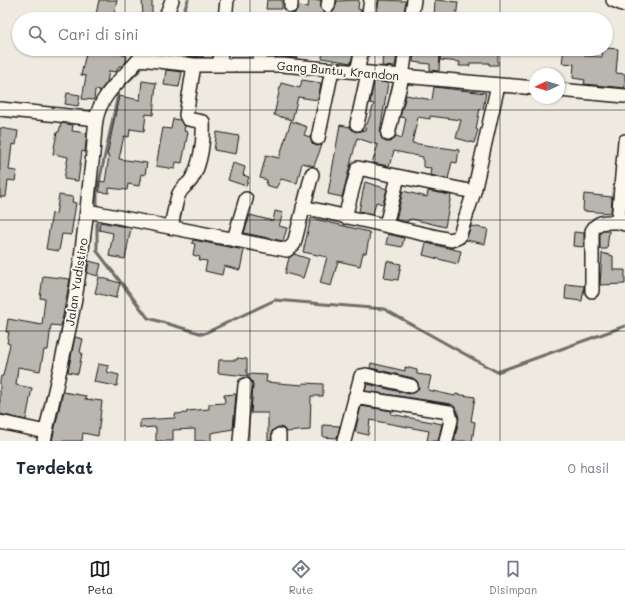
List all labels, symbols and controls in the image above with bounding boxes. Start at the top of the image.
search box [12,12,613,56]
icon: search [26,23,48,45]
text: Cari di sini [58,24,139,44]
street label: Gang Buntu, Krandon [276,57,400,83]
north arrow [529,68,565,104]
street label: Jalan Yudistiro [61,237,91,327]
text: Terdekat [16,456,93,478]
text: 0 hasil [568,459,609,476]
tab: Peta [88,558,113,597]
tab: Rute [289,558,313,597]
tab: Disimpan [489,558,537,597]

